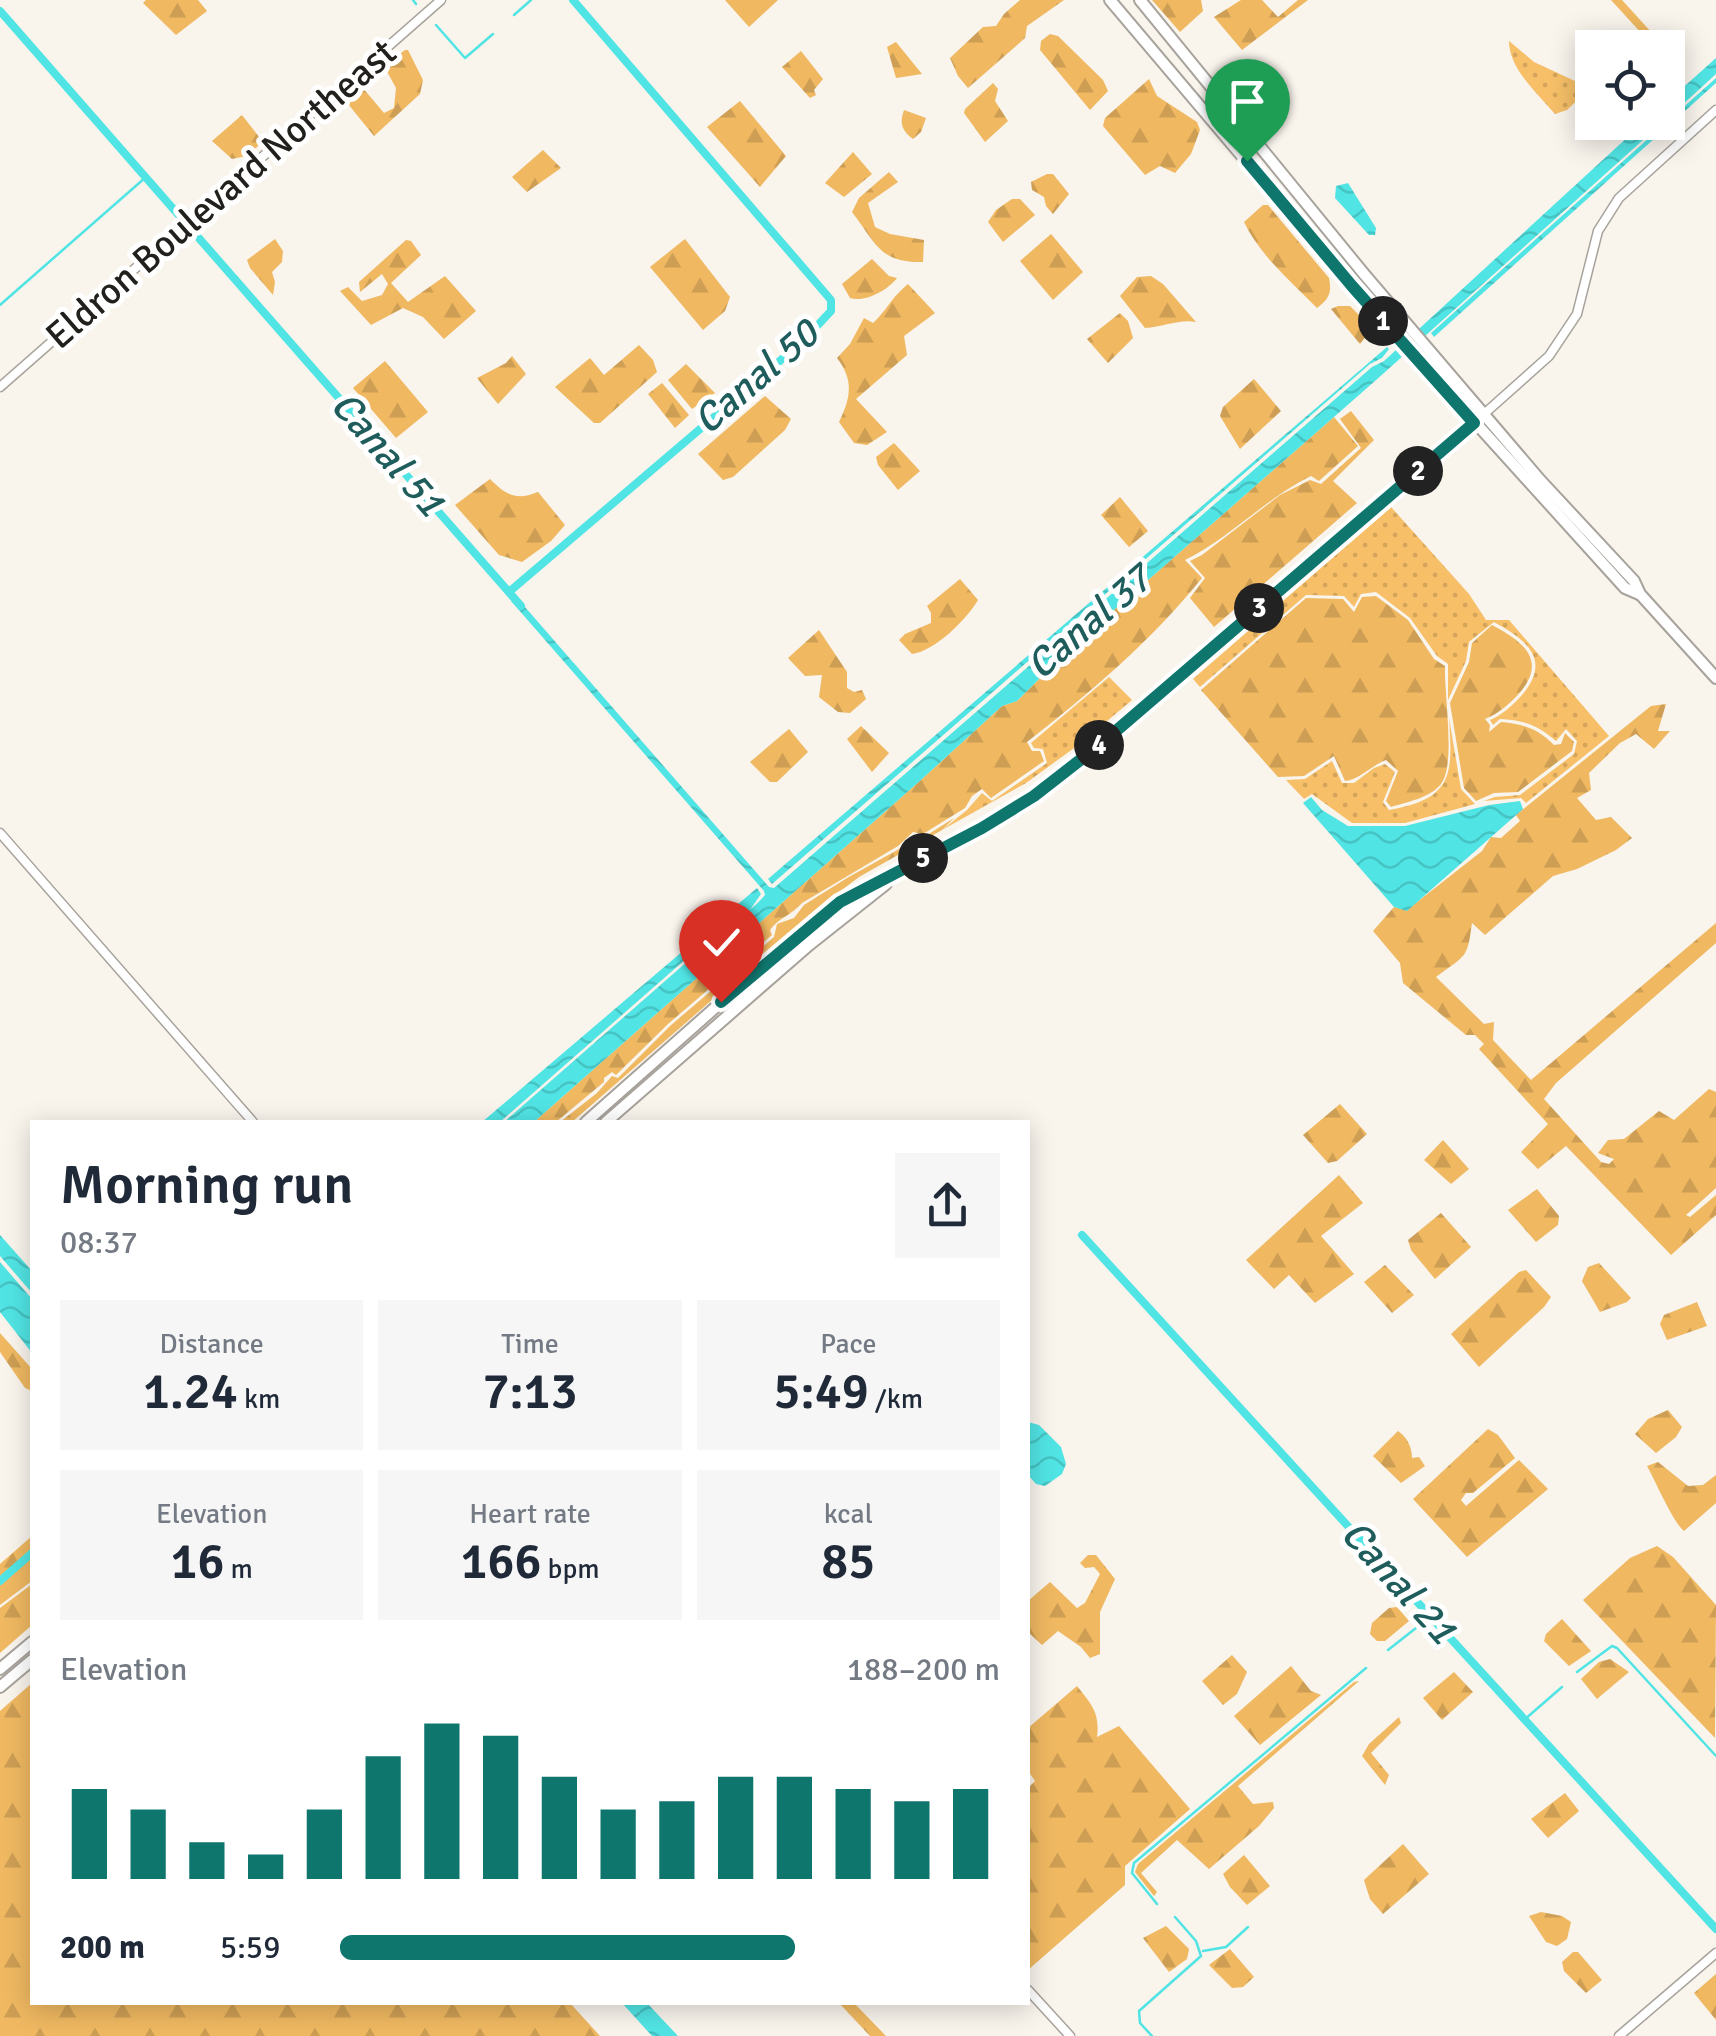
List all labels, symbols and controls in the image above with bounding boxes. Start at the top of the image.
street label: Eldron Boulevard Northeast [36,29,406,359]
map controls [1575,30,1685,140]
button: locate [1575,30,1685,140]
pin [1205,59,1290,162]
icon: arrive [1220,74,1275,129]
pin: 1 [1358,296,1408,346]
text: 1 [1375,304,1391,338]
water label: Canal 50 [683,307,831,445]
water label: Canal 51 [320,381,456,527]
pin: 2 [1393,446,1443,496]
text: 2 [1410,454,1426,488]
water label: Canal 37 [1016,551,1165,690]
pin: 3 [1234,583,1284,633]
text: 3 [1251,591,1267,625]
pin: 4 [1074,720,1124,770]
text: 4 [1091,728,1107,762]
pin: 5 [898,833,948,883]
text: 5 [915,841,931,875]
pin [679,900,764,1003]
icon: check [694,915,749,970]
text: Morning run [60,1151,353,1219]
button: share [895,1153,1000,1258]
text: 08:37 [60,1223,138,1262]
text: Distance [160,1327,264,1361]
text: Time [501,1327,559,1361]
text: Pace [820,1327,877,1361]
text: 1.24 [143,1361,238,1423]
text: 7:13 [482,1361,578,1423]
text: 5:49 [774,1361,869,1423]
text: km [238,1382,280,1416]
text: /km [869,1382,923,1416]
text: Elevation [156,1497,267,1531]
text: Heart rate [469,1497,591,1531]
text: kcal [824,1497,873,1531]
water label: Canal 21 [1330,1510,1468,1654]
text: 16 [170,1531,224,1593]
text: 166 [460,1531,541,1593]
text: 85 [821,1531,875,1593]
text: m [224,1552,253,1586]
text: bpm [541,1552,600,1586]
text: Elevation [60,1650,187,1689]
text: 188–200 m [847,1650,1000,1689]
text: 200 m [60,1928,145,1967]
text: 5:59 [220,1928,280,1967]

